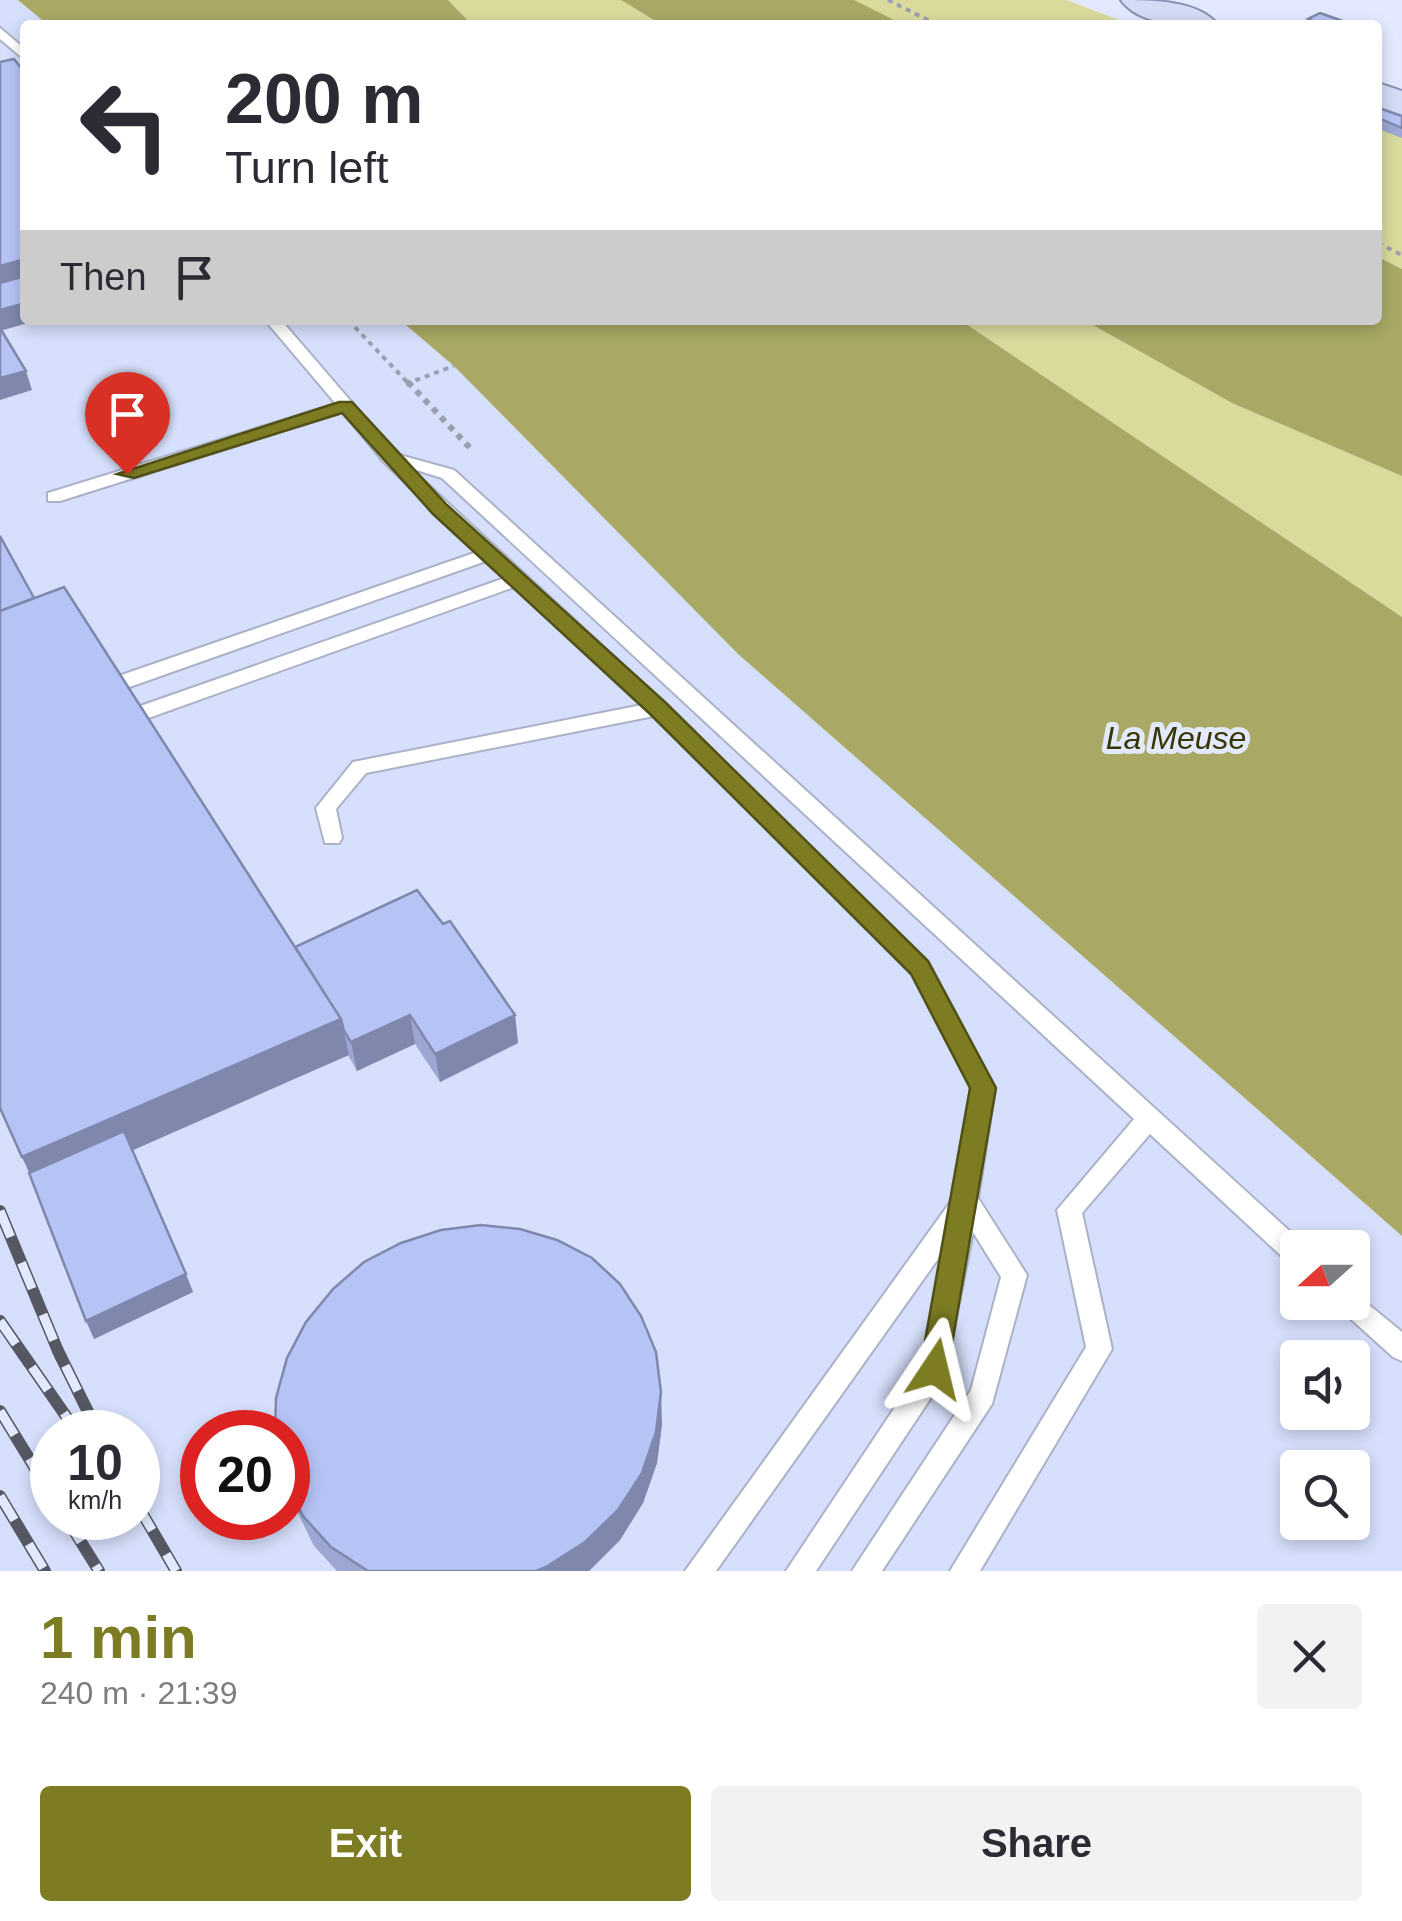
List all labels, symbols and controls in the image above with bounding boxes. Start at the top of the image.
icon: left [60,60,190,190]
text: 200 m [225,60,423,138]
text: Turn left [225,142,388,193]
icon: arrive [167,250,222,305]
text: Then [60,256,147,298]
pin [85,372,170,475]
icon: arrive [100,387,155,442]
water label: La Meuse [1106,720,1246,756]
north arrow [1280,1230,1370,1320]
map controls [1280,1230,1370,1540]
position arrow [883,1317,987,1421]
button: sound [1280,1340,1370,1430]
speed limit sign: 20 [180,1410,310,1540]
text: 10 [67,1435,123,1491]
button: search [1280,1450,1370,1540]
text: km/h [68,1486,122,1514]
text: 1 min [40,1604,197,1671]
button: close [1257,1604,1362,1709]
text: 240 m · 21:39 [40,1675,237,1711]
button: Exit [40,1786,691,1901]
button: Share [711,1786,1362,1901]

